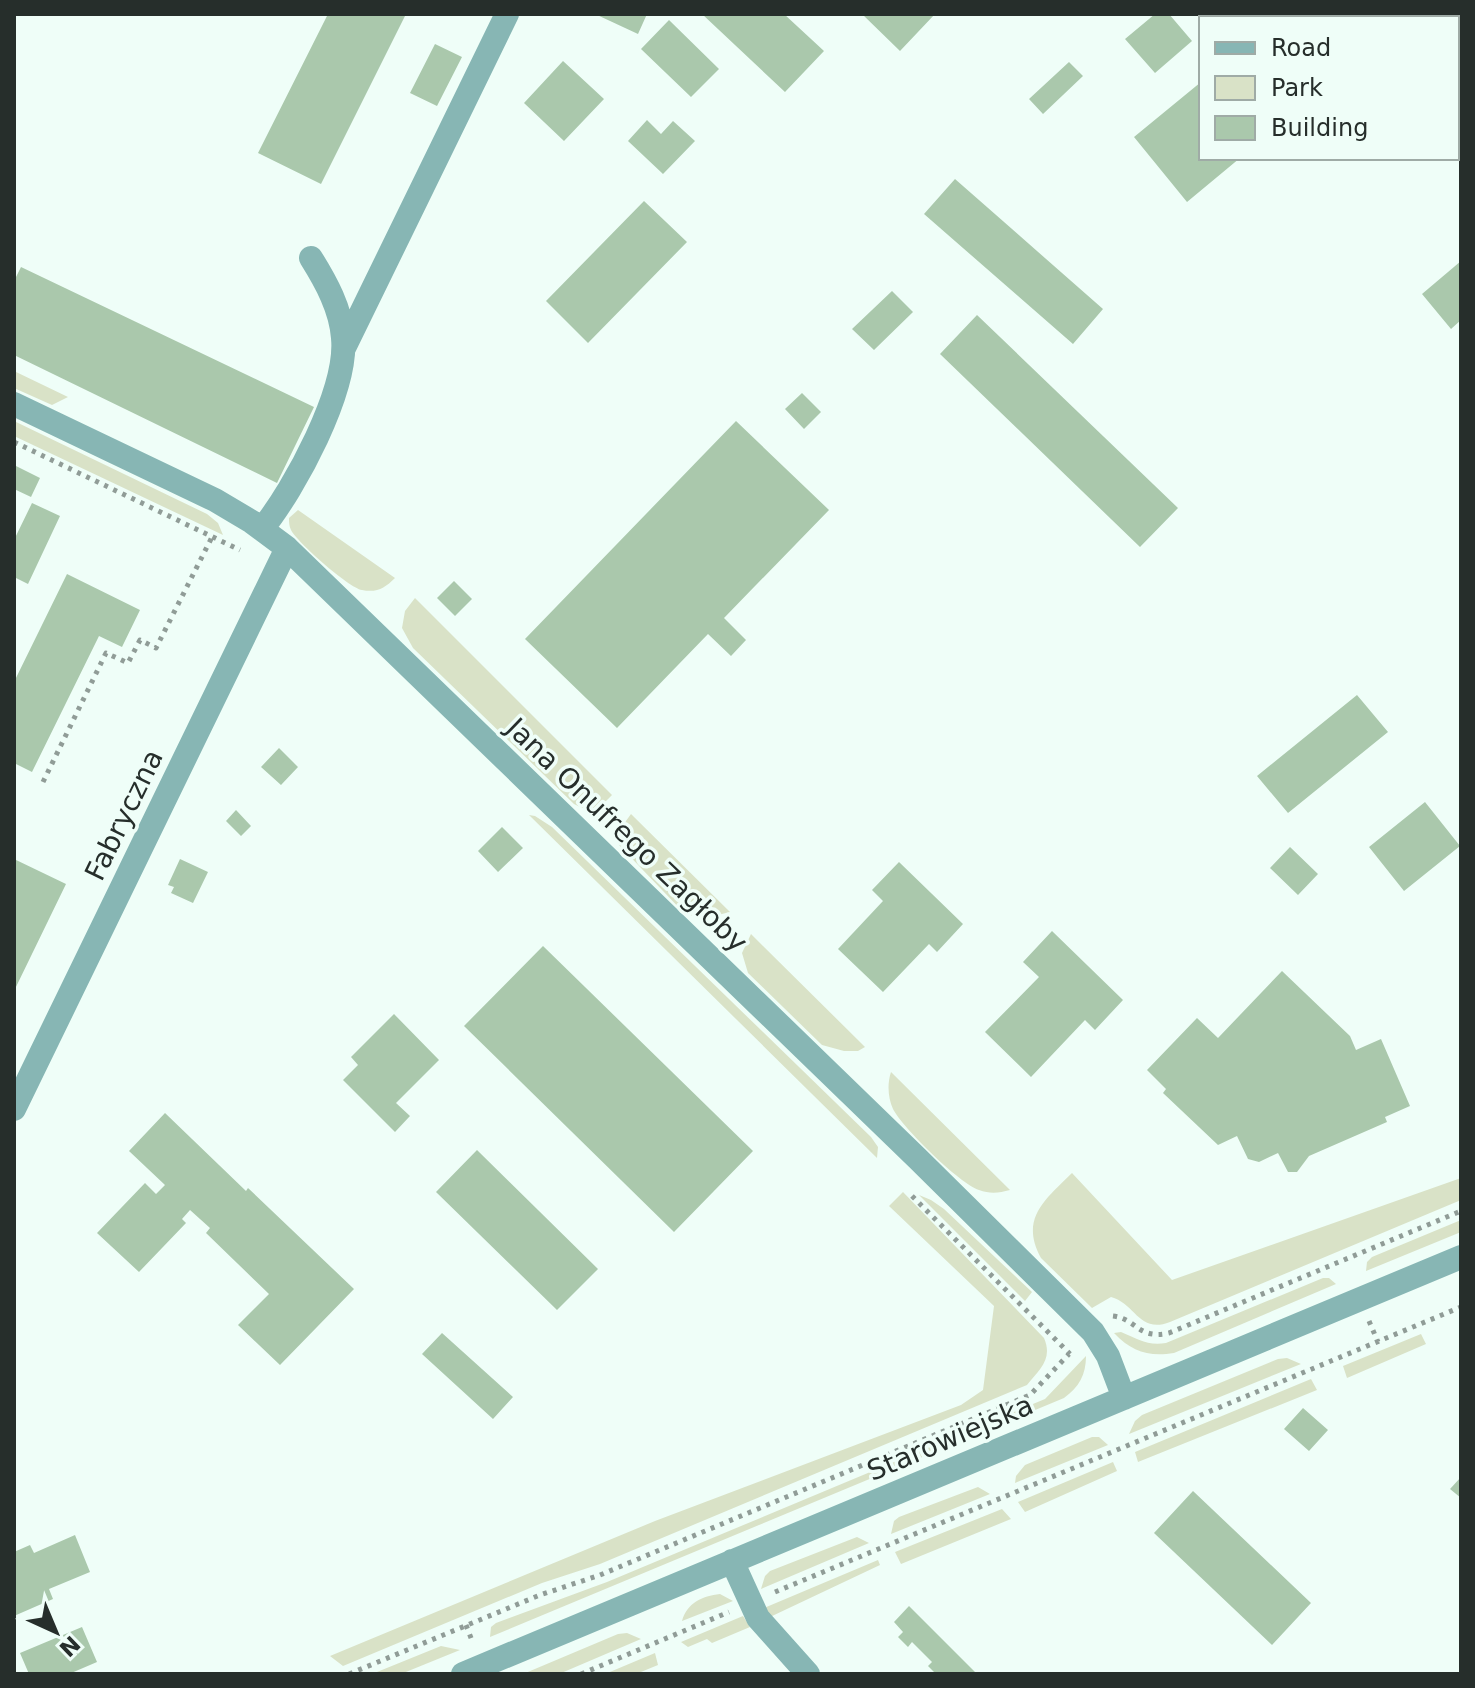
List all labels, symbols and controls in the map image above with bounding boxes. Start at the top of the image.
legend [1199,16,1459,160]
text: Road [1271,34,1331,62]
text: Park [1271,74,1323,102]
text: Building [1271,114,1368,142]
street label: Jana Onufrego Zagłoby [498,710,754,959]
street label: Fabryczna [78,744,170,886]
street label: Starowiejska [862,1388,1038,1488]
north arrow [16,1592,96,1672]
text: N [54,1631,85,1661]

